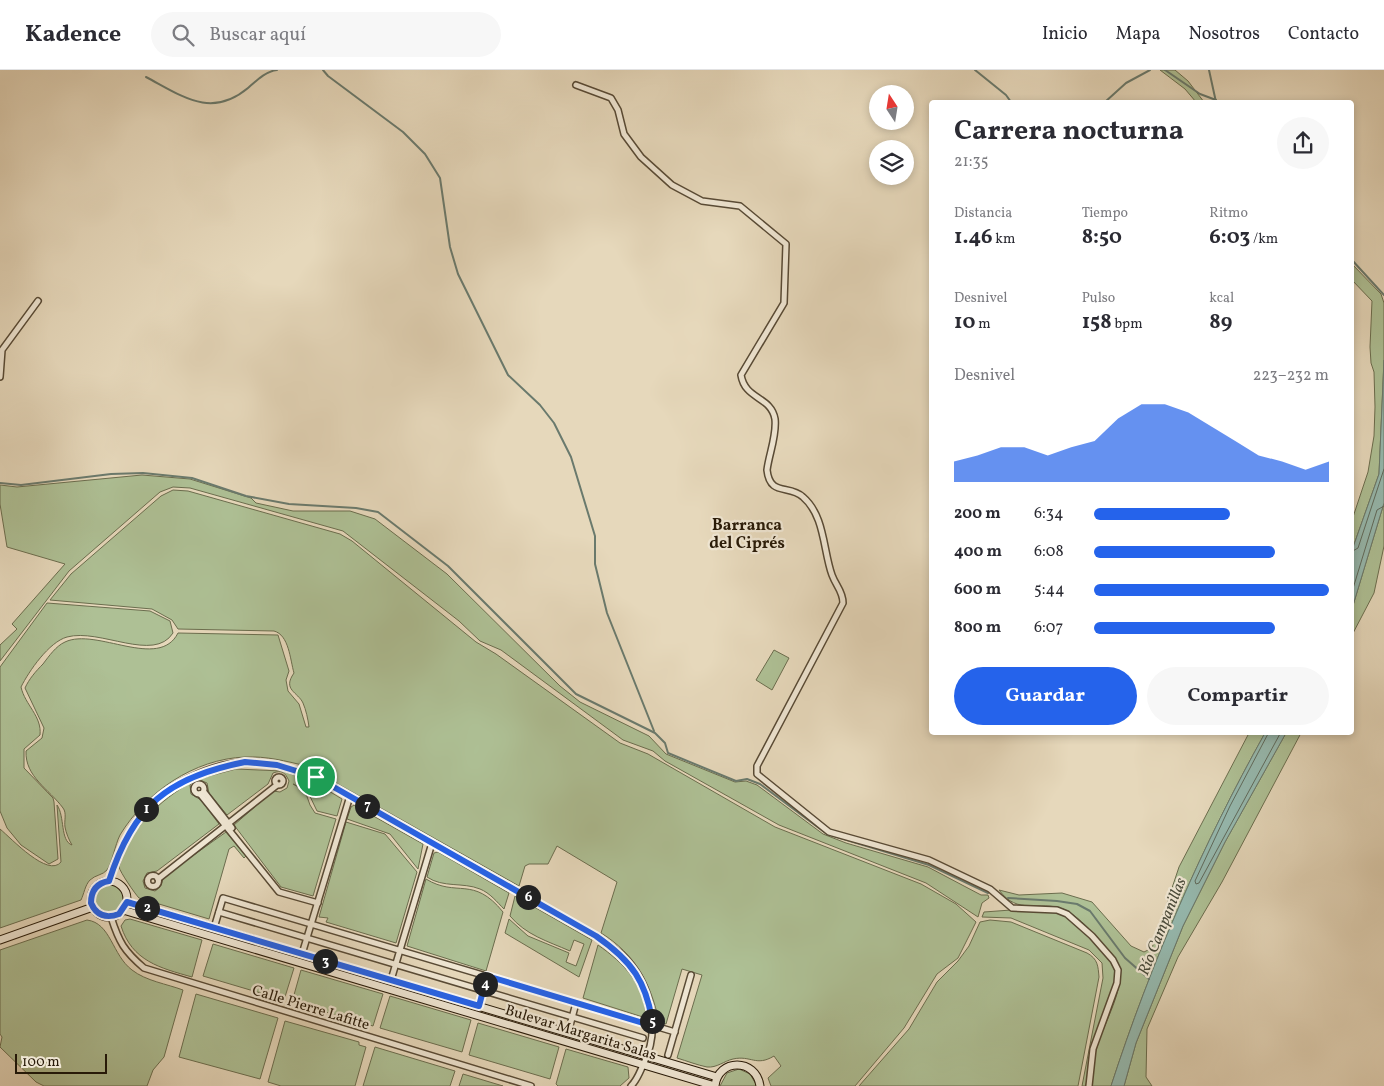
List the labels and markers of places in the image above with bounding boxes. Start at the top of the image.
pin [295,756,337,798]
pin: 7 [354,794,380,818]
pin: 1 [134,796,158,822]
pin: 6 [516,884,540,910]
pin: 2 [134,896,160,920]
pin: 3 [312,948,338,974]
pin: 4 [472,972,498,996]
pin: 5 [640,1008,664,1034]

